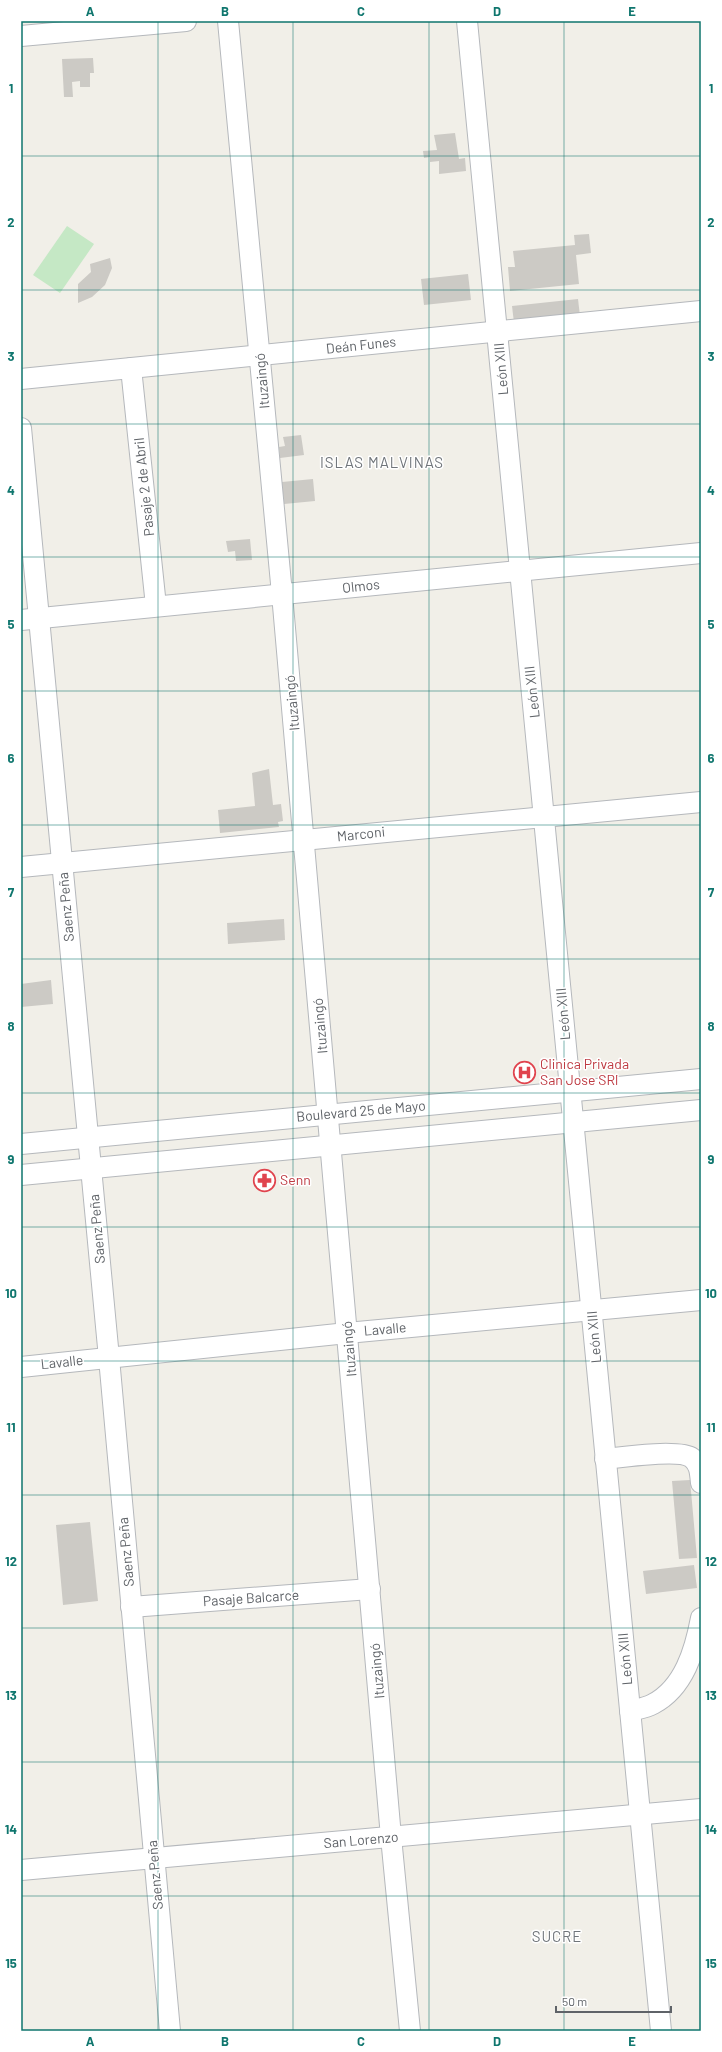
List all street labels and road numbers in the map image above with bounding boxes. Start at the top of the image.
street label: Deán Funes [325,332,397,357]
street label: León XIII [490,342,511,396]
street label: Ituzaingó [251,353,272,410]
street label: Pasaje 2 de Abril [130,437,157,537]
street label: Olmos [341,575,381,596]
street label: León XIII [520,665,543,719]
street label: Ituzaingó [281,675,302,732]
street label: Marconi [336,823,386,844]
street label: Saenz Peña [54,872,77,942]
street label: León XIII [552,987,573,1041]
street label: Ituzaingó [309,998,330,1055]
street label: Boulevard 25 de Mayo [296,1096,426,1125]
street label: Saenz Peña [85,1194,108,1264]
street label: León XIII [583,1310,604,1364]
street label: Lavalle [363,1318,407,1339]
street label: Ituzaingó [338,1321,359,1378]
street label: Lavalle [40,1351,84,1372]
street label: Saenz Peña [114,1517,137,1587]
street label: Pasaje Balcarce [202,1586,300,1609]
street label: León XIII [614,1632,635,1686]
street label: Ituzaingó [366,1643,387,1700]
street label: San Lorenzo [323,1828,399,1851]
street label: Saenz Peña [143,1840,166,1910]

